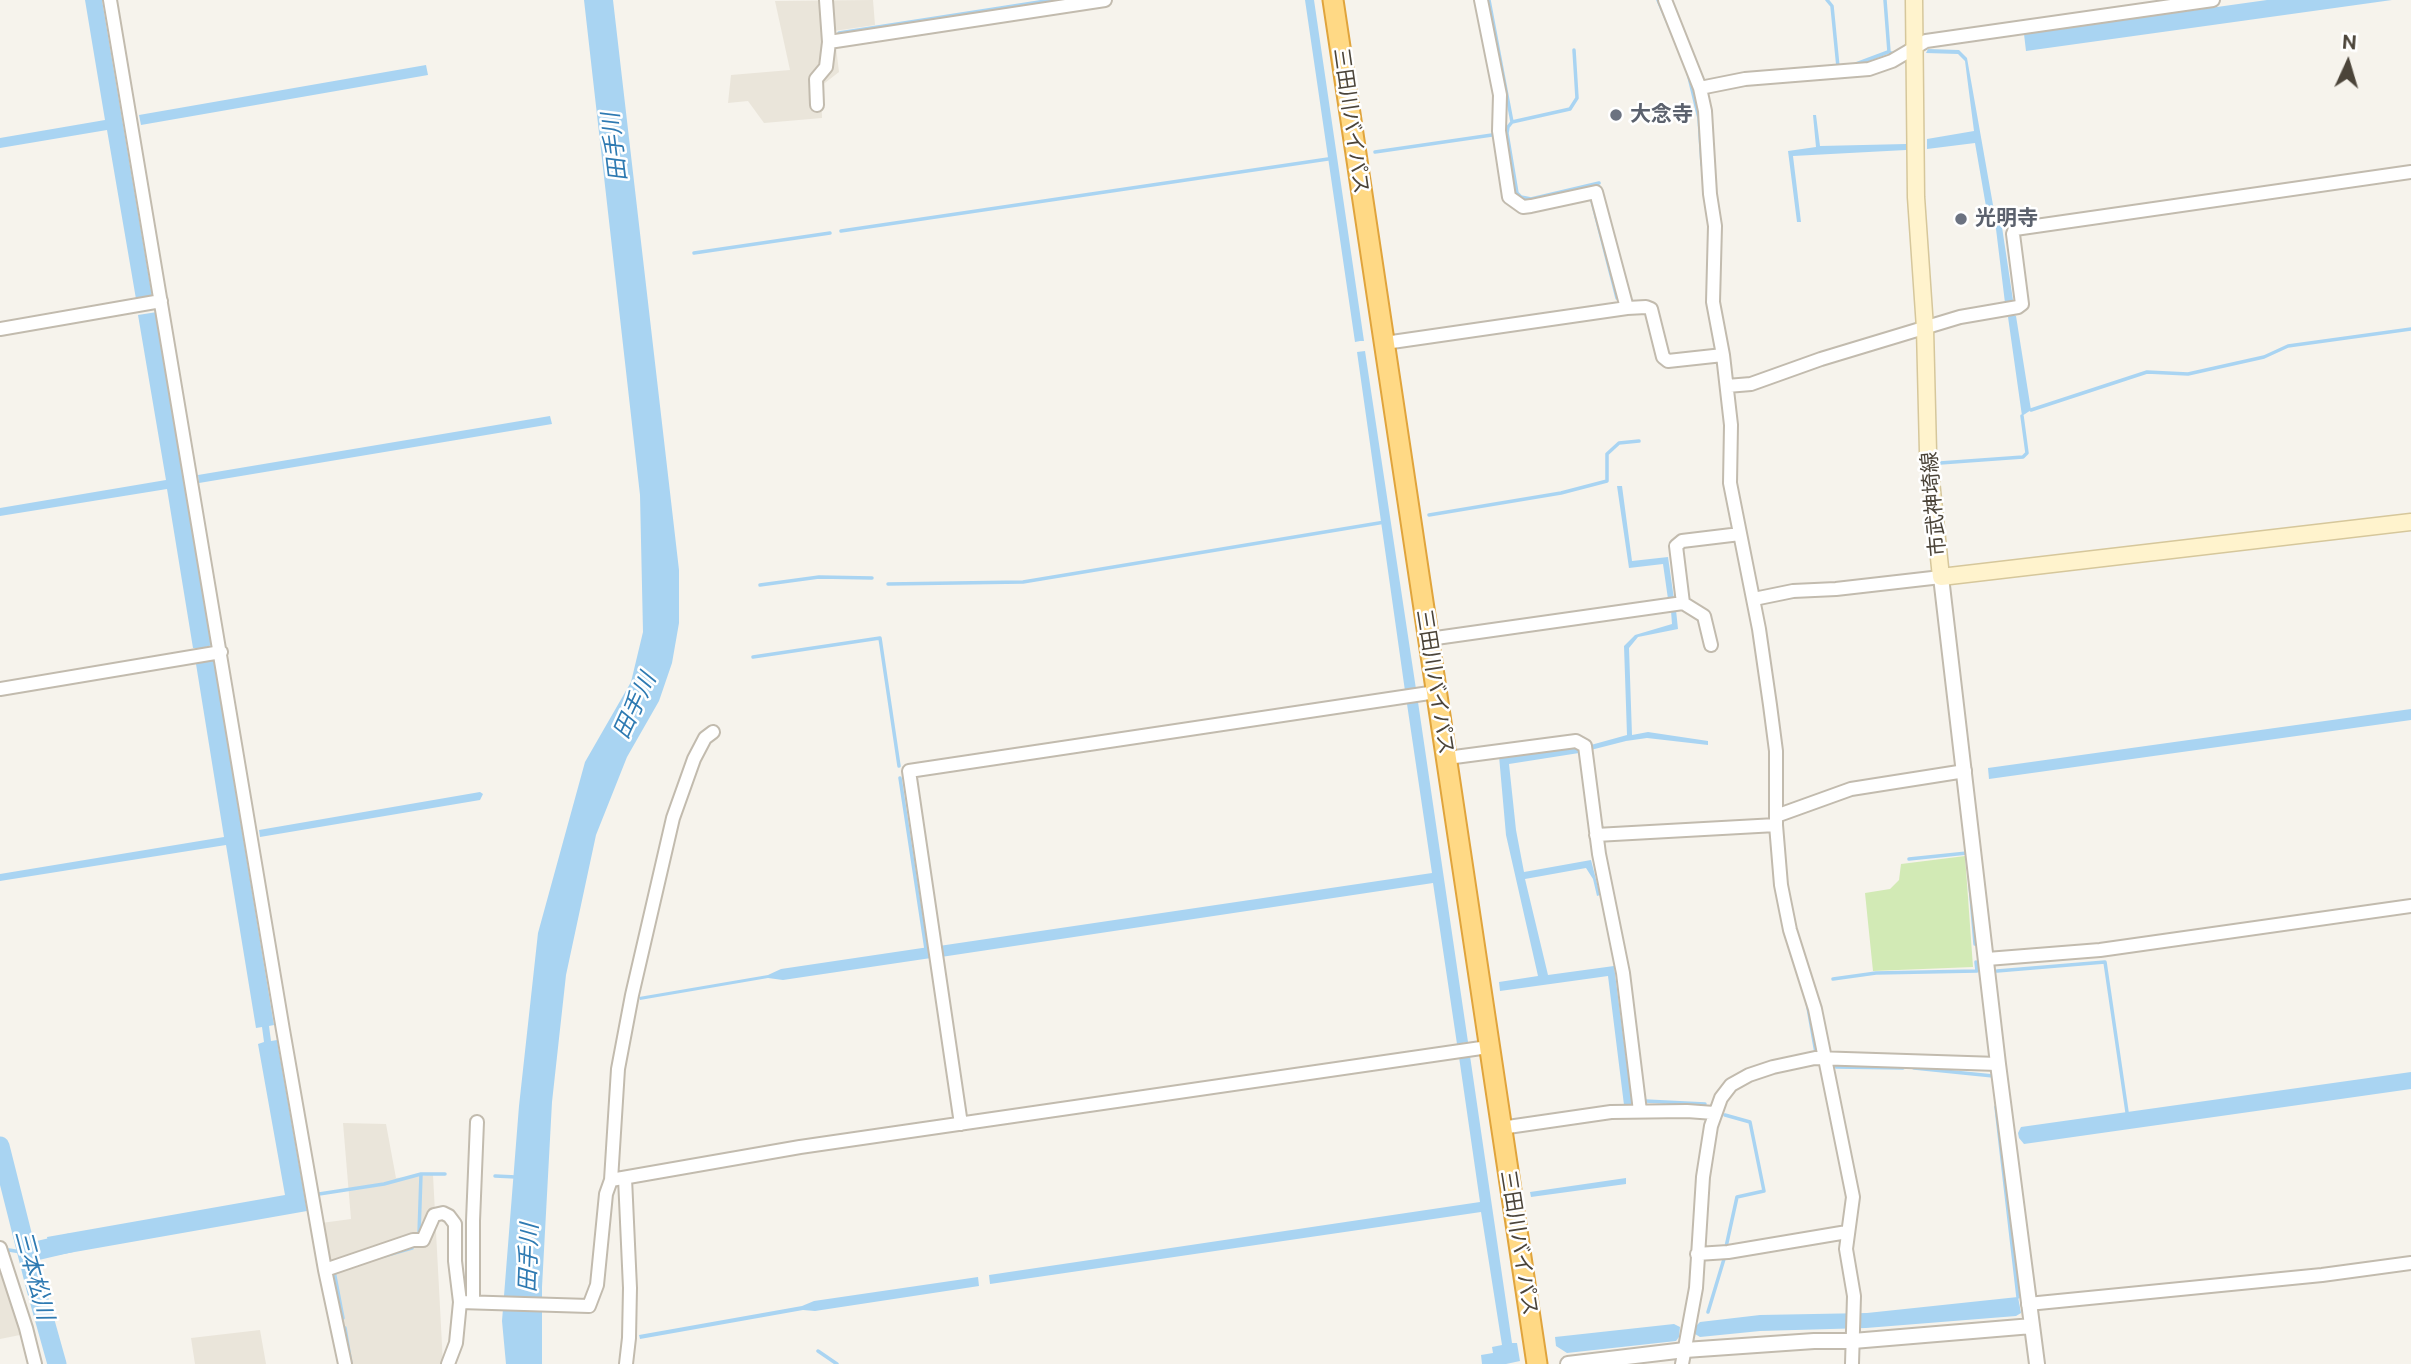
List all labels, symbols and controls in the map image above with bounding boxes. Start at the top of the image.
north arrow [2313,28,2383,98]
text: N [2341,31,2358,54]
street label: 三田川バイパス [1328,46,1374,196]
place label: 大念寺 [1630,102,1693,128]
marker: 大念寺 [1608,107,1624,123]
water label: 田手川 [597,111,633,183]
place label: 光明寺 [1975,206,2038,232]
marker: 光明寺 [1953,211,1969,227]
street label: 市武神埼線 [1917,451,1951,557]
street label: 三田川バイパス [1411,607,1459,757]
water label: 田手川 [608,669,662,743]
street label: 三田川バイパス [1495,1168,1543,1318]
water label: 田手川 [514,1223,544,1293]
water label: 三本松川 [9,1227,59,1323]

